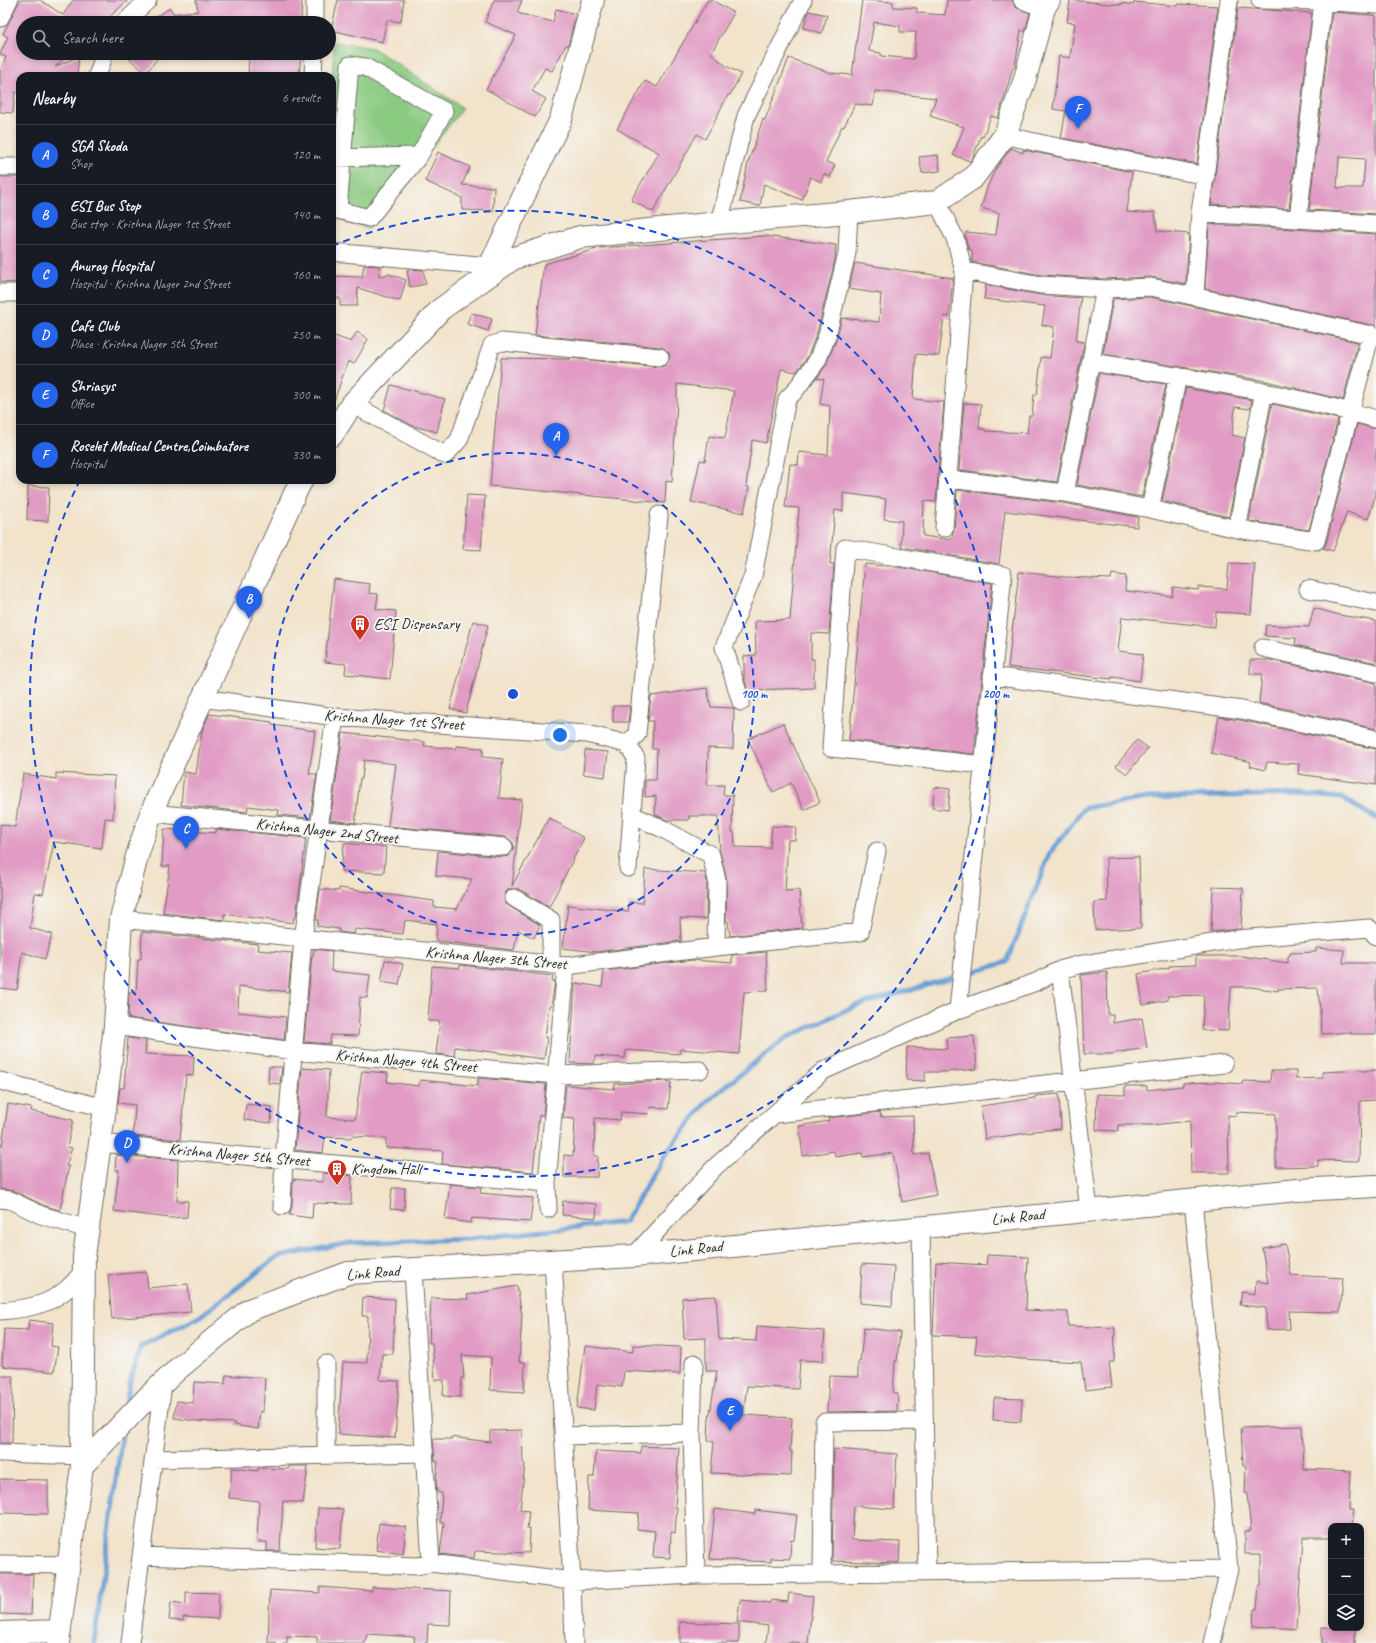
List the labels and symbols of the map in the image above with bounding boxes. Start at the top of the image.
pin: F [1065,96,1091,129]
pin: A [543,423,569,456]
pin: B [236,586,262,619]
building icon: ESI Dispensary [349,613,371,641]
place label: ESI Dispensary [374,614,461,634]
text: 100 m [741,686,768,702]
text: 200 m [983,686,1010,702]
centre of rings [506,687,520,701]
street label: Krishna Nager 1st Street [323,705,466,735]
your location [550,725,570,745]
street label: Krishna Nager 2nd Street [255,814,401,849]
pin: C [173,816,199,849]
street label: Krishna Nager 3th Street [424,942,569,974]
street label: Krishna Nager 4th Street [334,1045,479,1077]
pin: D [114,1130,140,1163]
street label: Krishna Nager 5th Street [167,1139,312,1171]
building icon: Kingdom Hall [326,1158,348,1186]
place label: Kingdom Hall [351,1159,424,1179]
street label: Link Road [990,1204,1048,1230]
street label: Link Road [668,1236,726,1262]
street label: Link Road [346,1260,403,1285]
pin: E [717,1398,743,1431]

